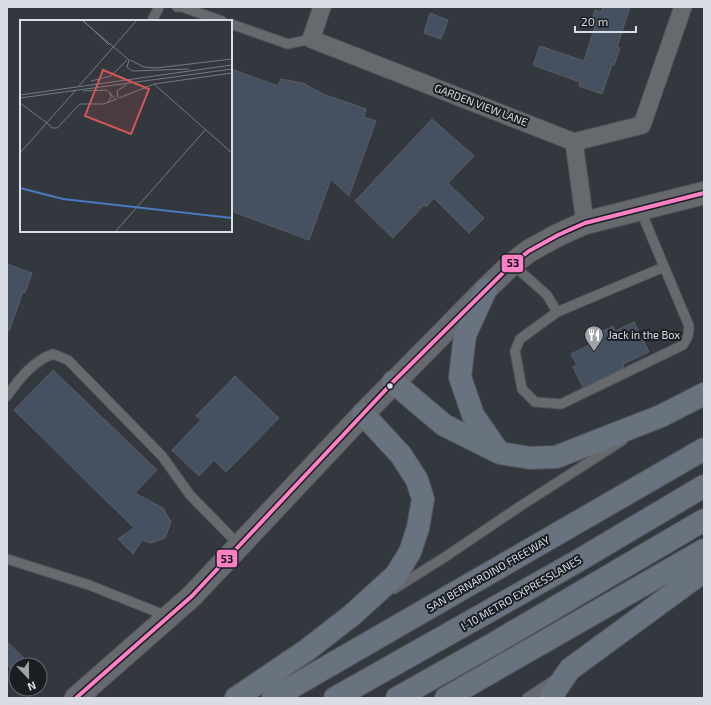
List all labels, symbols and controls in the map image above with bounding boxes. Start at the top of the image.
scale bar [575,8,636,34]
text: 20 m [581,14,608,28]
inset map [20,20,232,232]
street label: GARDEN VIEW LANE [433,81,530,128]
line badge: 53 [501,254,524,273]
text: 53 [507,256,519,269]
restaurant icon: Jack in the Box [583,324,605,352]
place label: Jack in the Box [608,328,680,341]
unlabelled marker [385,381,395,391]
street label: SAN BERNARDINO FREEWAY [424,533,552,614]
line badge: 53 [216,549,238,568]
text: 53 [221,552,233,565]
street label: I-10 METRO EXPRESSLANES [458,553,583,632]
north arrow [8,657,48,697]
text: N [26,679,38,694]

